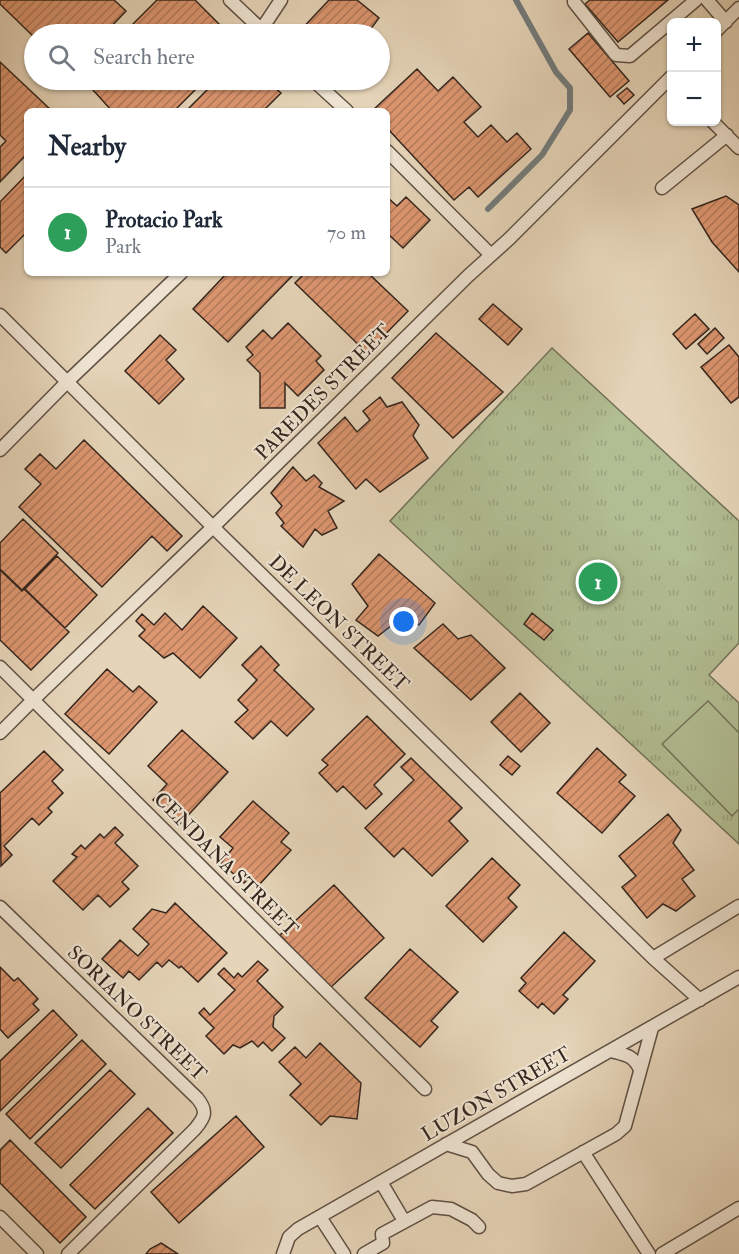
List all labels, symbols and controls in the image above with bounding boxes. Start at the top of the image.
map controls [667,18,721,126]
button: + [667,18,721,72]
search box [24,24,390,90]
icon: search [45,41,78,74]
text: Search here [93,43,195,71]
button: − [667,72,721,126]
text: Nearby [48,131,126,163]
text: Protacio Park [105,206,222,234]
text: 1 [64,220,71,245]
text: 70 m [327,220,366,245]
text: Park [105,234,141,259]
street label: PAREDES STREET [250,319,396,465]
street label: DE LEON STREET [264,550,415,697]
pin: 1 [578,560,618,604]
your location [389,607,418,636]
street label: CENDANA STREET [149,787,304,942]
street label: SORIANO STREET [62,940,212,1086]
street label: LUZON STREET [417,1041,575,1147]

